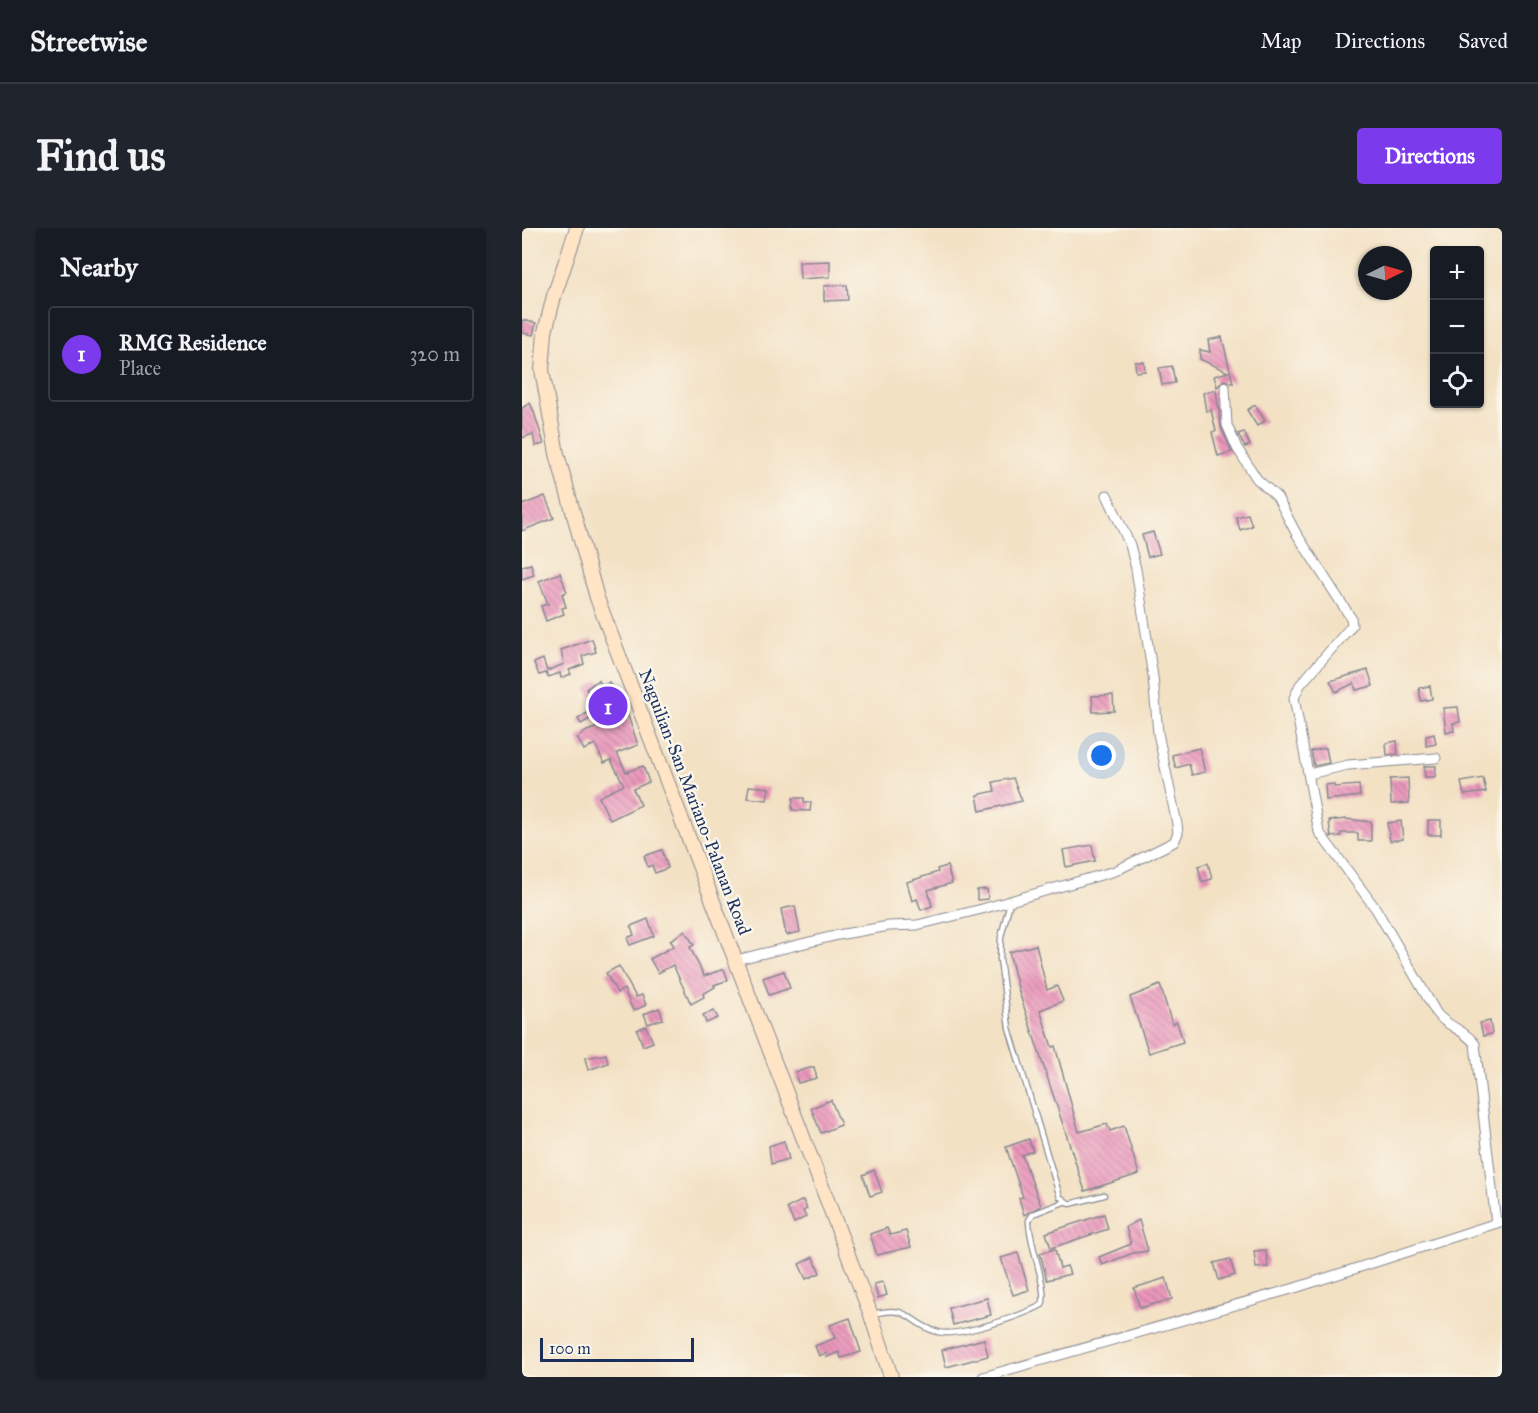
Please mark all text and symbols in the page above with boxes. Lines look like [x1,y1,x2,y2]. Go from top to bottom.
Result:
text: Streetwise [30,24,147,59]
text: Map [1261,28,1302,54]
text: Directions [1335,28,1425,54]
text: Saved [1458,28,1508,54]
button: Directions [1357,128,1502,184]
text: Find us [36,130,166,182]
north arrow [1358,246,1412,300]
map controls [1430,246,1484,408]
button: + [1430,246,1484,300]
text: Nearby [60,251,138,283]
button: − [1430,300,1484,354]
text: RMG Residence [119,329,267,356]
text: 1 [78,342,85,366]
text: 320 m [409,342,460,366]
button: locate [1430,354,1484,408]
text: Place [119,356,161,380]
street label: Naguilian-San Mariano-Palanan Road [633,666,756,938]
pin: 1 [588,684,628,728]
your location [1087,741,1116,770]
scale bar [540,1335,694,1362]
text: 100 m [549,1339,591,1358]

